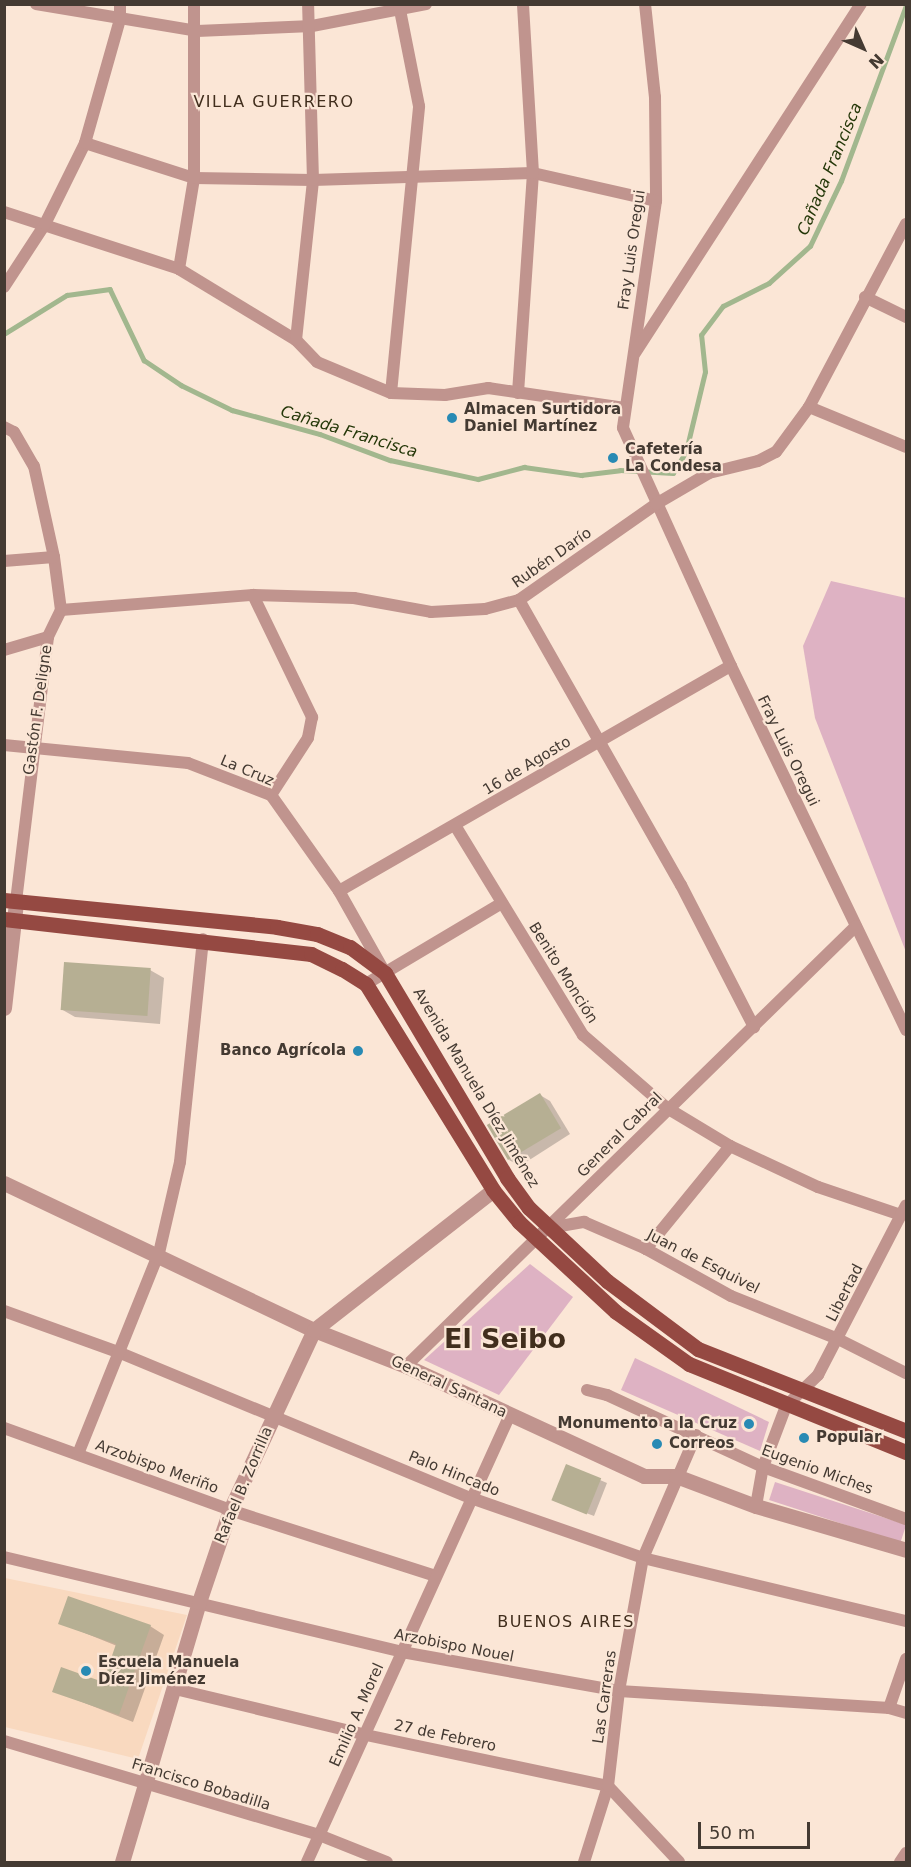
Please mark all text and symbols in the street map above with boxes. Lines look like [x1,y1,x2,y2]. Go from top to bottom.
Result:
north arrow [833,18,893,78]
text: N [865,50,888,73]
district label: VILLA GUERRERO [193,92,355,112]
water label: Cañada Francisca [793,100,867,238]
street label: Fray Luis Oregui [615,189,649,311]
place label: Almacen Surtidora Daniel Martínez [464,400,621,435]
water label: Cañada Francisca [278,402,420,462]
marker: Almacen Surtidora Daniel Martínez [445,411,459,425]
place label: Cafetería La Condesa [625,440,722,475]
marker: Cafetería La Condesa [606,451,620,465]
street label: Rubén Darío [509,524,595,592]
street label: Gastón F. Deligne [20,644,56,776]
street label: Fray Luis Oregui [753,693,823,809]
street label: 16 de Agosto [480,733,574,799]
street label: La Cruz [218,752,276,790]
street label: Benito Monción [525,919,601,1027]
street label: Avenida Manuela Díez Jiménez [409,985,543,1191]
place label: Banco Agrícola [220,1042,346,1060]
marker: Banco Agrícola [351,1044,365,1058]
street label: General Cabral [574,1089,666,1181]
street label: Juan de Esquivel [644,1226,762,1298]
street label: Libertad [823,1261,867,1325]
district label: El Seibo [444,1323,566,1355]
street label: General Santana [388,1352,510,1422]
place label: Monumento a la Cruz [558,1415,737,1433]
marker: Monumento a la Cruz [742,1417,756,1431]
street label: Rafael B. Zorrilla [211,1424,277,1546]
place label: Popular [816,1429,881,1447]
marker: Popular [797,1431,811,1445]
place label: Correos [669,1435,735,1453]
street label: Arzobispo Meriño [93,1436,221,1498]
marker: Correos [650,1437,664,1451]
street label: Eugenio Miches [759,1441,875,1499]
street label: Palo Hincado [406,1448,502,1500]
district label: BUENOS AIRES [497,1612,635,1632]
street label: Arzobispo Nouel [393,1626,515,1666]
street label: Las Carreras [590,1649,620,1745]
place label: Escuela Manuela Díez Jiménez [98,1653,239,1688]
street label: Emilio A. Morel [326,1660,388,1770]
marker: Escuela Manuela Díez Jiménez [79,1664,93,1678]
street label: 27 de Febrero [392,1716,498,1756]
street label: Francisco Bobadilla [129,1755,273,1815]
scale bar [701,1810,814,1848]
text: 50 m [709,1822,755,1843]

